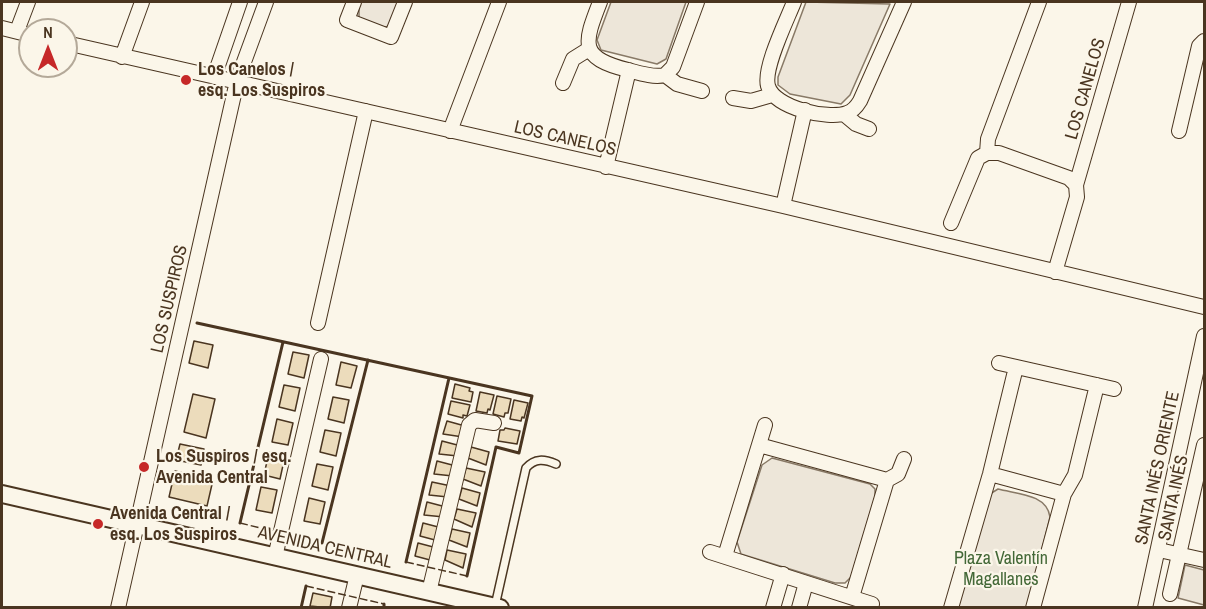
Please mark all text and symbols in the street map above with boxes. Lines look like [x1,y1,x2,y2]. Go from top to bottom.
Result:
north arrow [18,18,78,78]
text: N [43,21,53,43]
street label: LOS CANELOS [1061,36,1111,142]
place label: Los Canelos / esq. Los Suspiros [198,59,325,101]
marker: Los Canelos / esq. Los Suspiros [179,73,193,87]
street label: LOS CANELOS [512,117,618,161]
street label: LOS SUSPIROS [147,243,193,355]
street label: SANTA INÉS ORIENTE [1131,389,1185,547]
place label: Los Suspiros / esq. Avenida Central [156,446,291,488]
street label: SANTA INÉS [1154,453,1194,543]
marker: Los Suspiros / esq. Avenida Central [137,460,151,474]
place label: Avenida Central / esq. Los Suspiros [110,503,237,546]
marker: Avenida Central / esq. Los Suspiros [91,517,105,531]
street label: AVENIDA CENTRAL [256,522,394,574]
park label: Plaza Valentín Magallanes [954,548,1048,590]

